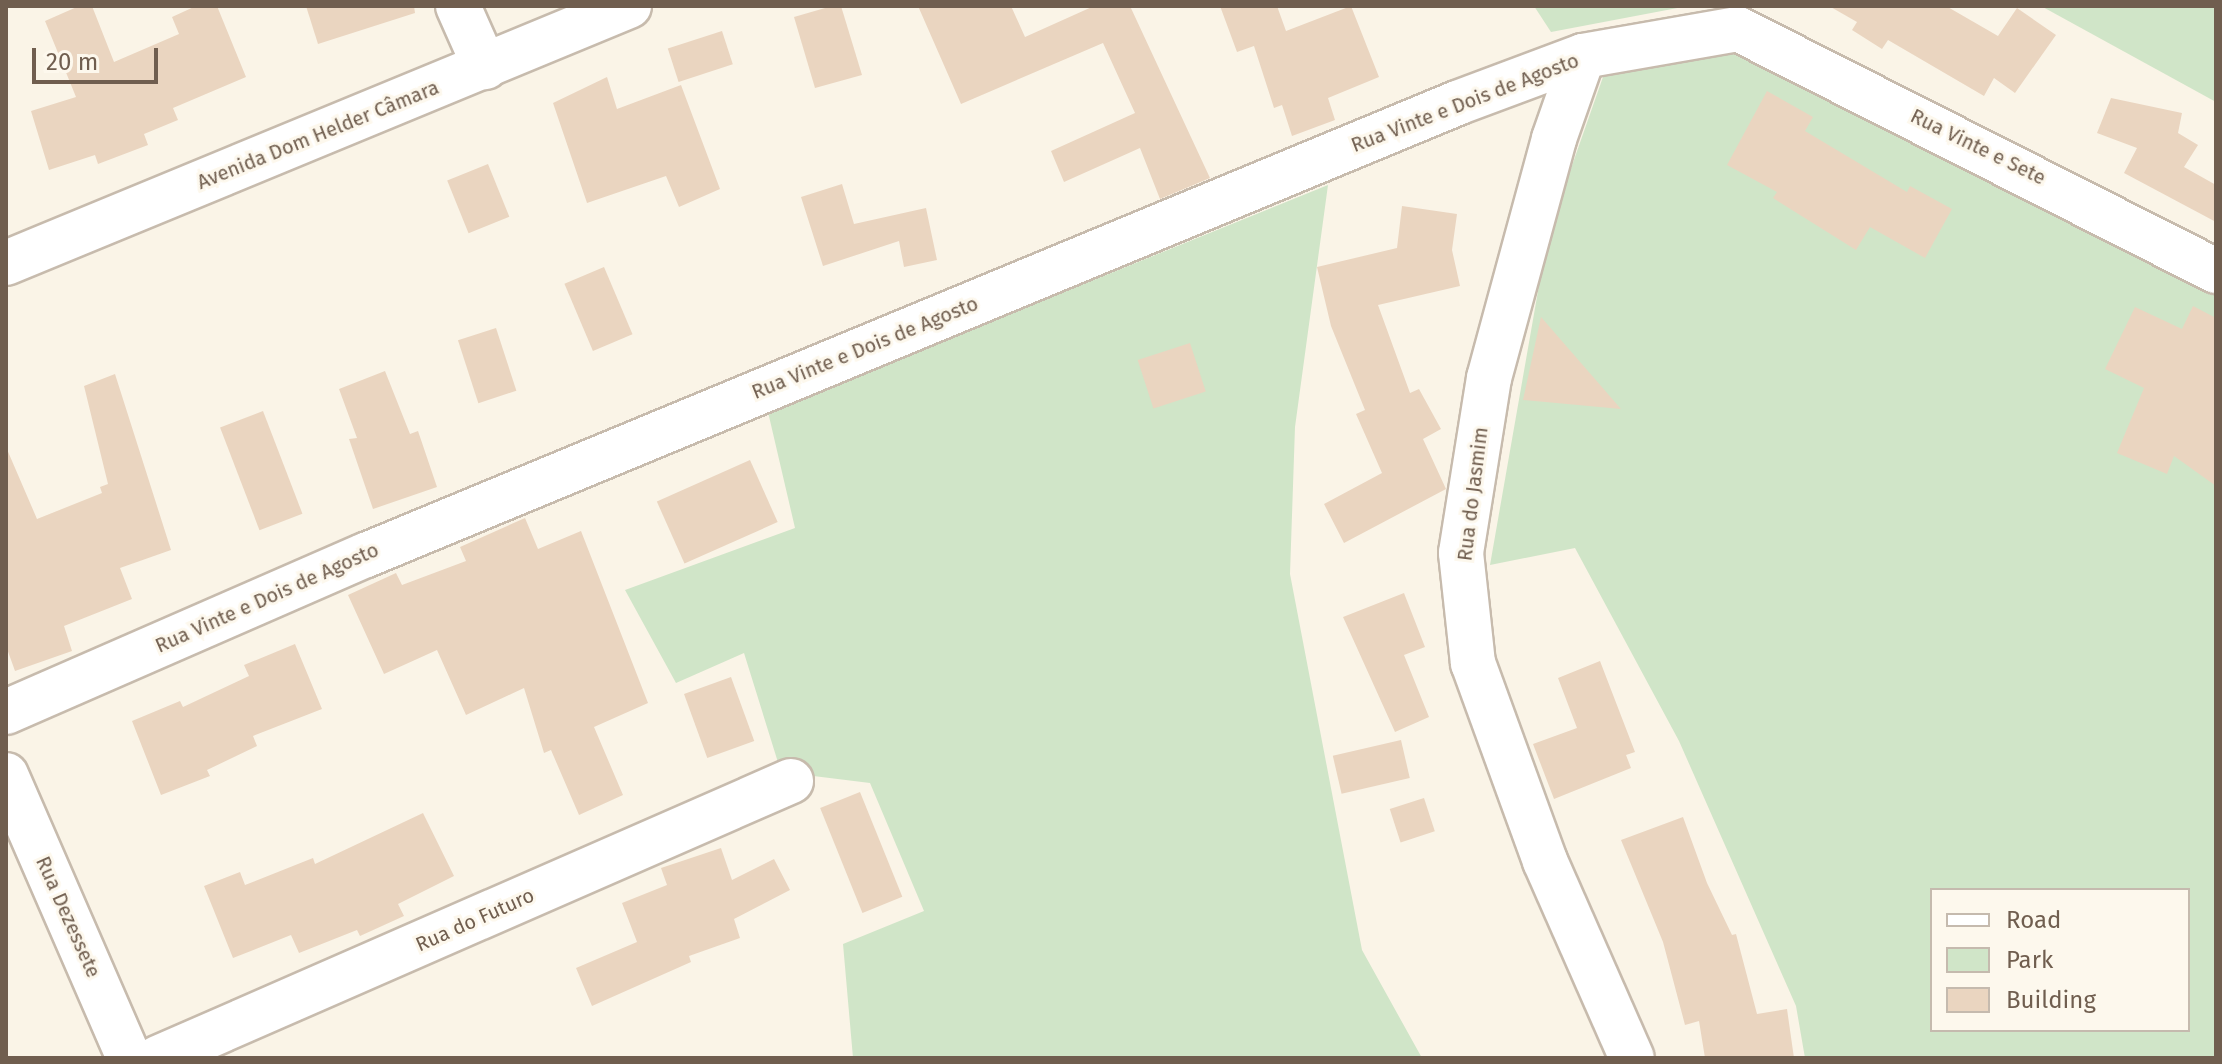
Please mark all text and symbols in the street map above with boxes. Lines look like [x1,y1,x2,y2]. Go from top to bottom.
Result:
scale bar [36,32,162,82]
text: 20 m [46,48,98,76]
street label: Rua Vinte e Dois de Agosto [1348,48,1582,158]
street label: Avenida Dom Helder Câmara [194,75,442,195]
street label: Rua Vinte e Sete [1907,104,2049,190]
street label: Rua Vinte e Dois de Agosto [748,292,982,404]
street label: Rua do Jasmim [1453,426,1493,562]
street label: Rua Vinte e Dois de Agosto [152,538,382,658]
street label: Rua Dezessete [31,853,105,981]
street label: Rua do Futuro [412,883,538,957]
legend [1930,888,2190,1032]
text: Road [2006,906,2061,934]
text: Park [2006,946,2053,974]
text: Building [2006,986,2096,1014]

